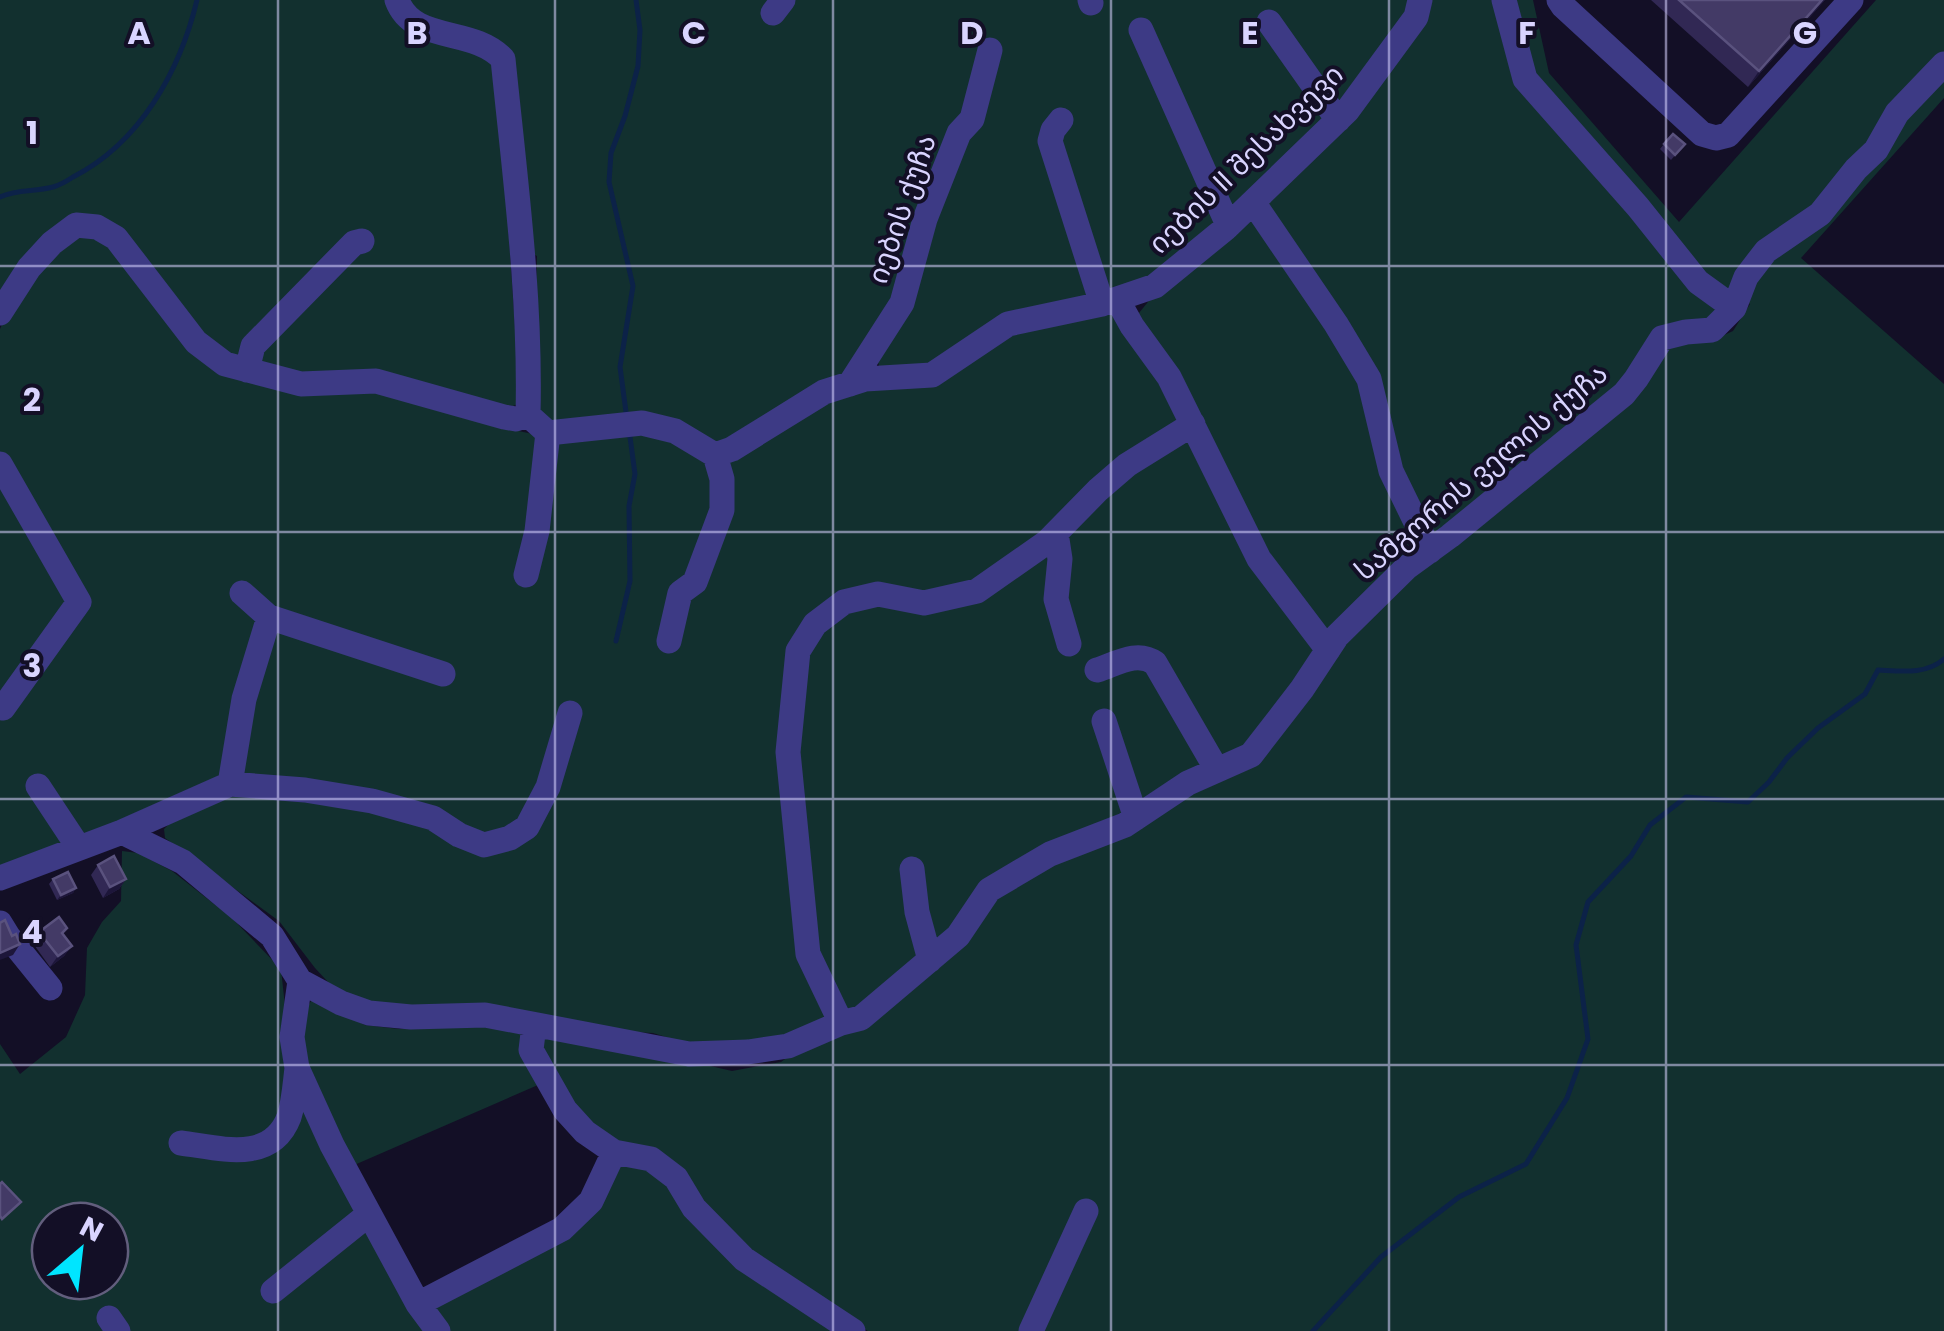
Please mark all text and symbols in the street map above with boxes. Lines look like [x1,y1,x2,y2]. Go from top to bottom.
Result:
text: A [127,10,151,55]
text: B [406,10,428,55]
text: C [682,10,706,55]
text: D [960,10,984,55]
text: E [1241,10,1259,55]
text: F [1518,10,1536,55]
text: G [1793,10,1817,55]
street label: იების II შესახვევი [1140,56,1352,262]
text: 1 [26,110,38,155]
street label: იების ქუჩა [858,129,946,289]
street label: სამგორის ველის ქუჩა [1346,354,1616,590]
text: 2 [23,377,41,422]
text: 3 [22,643,42,688]
text: 4 [21,909,43,954]
north arrow [30,1201,130,1301]
text: N [73,1207,110,1252]

